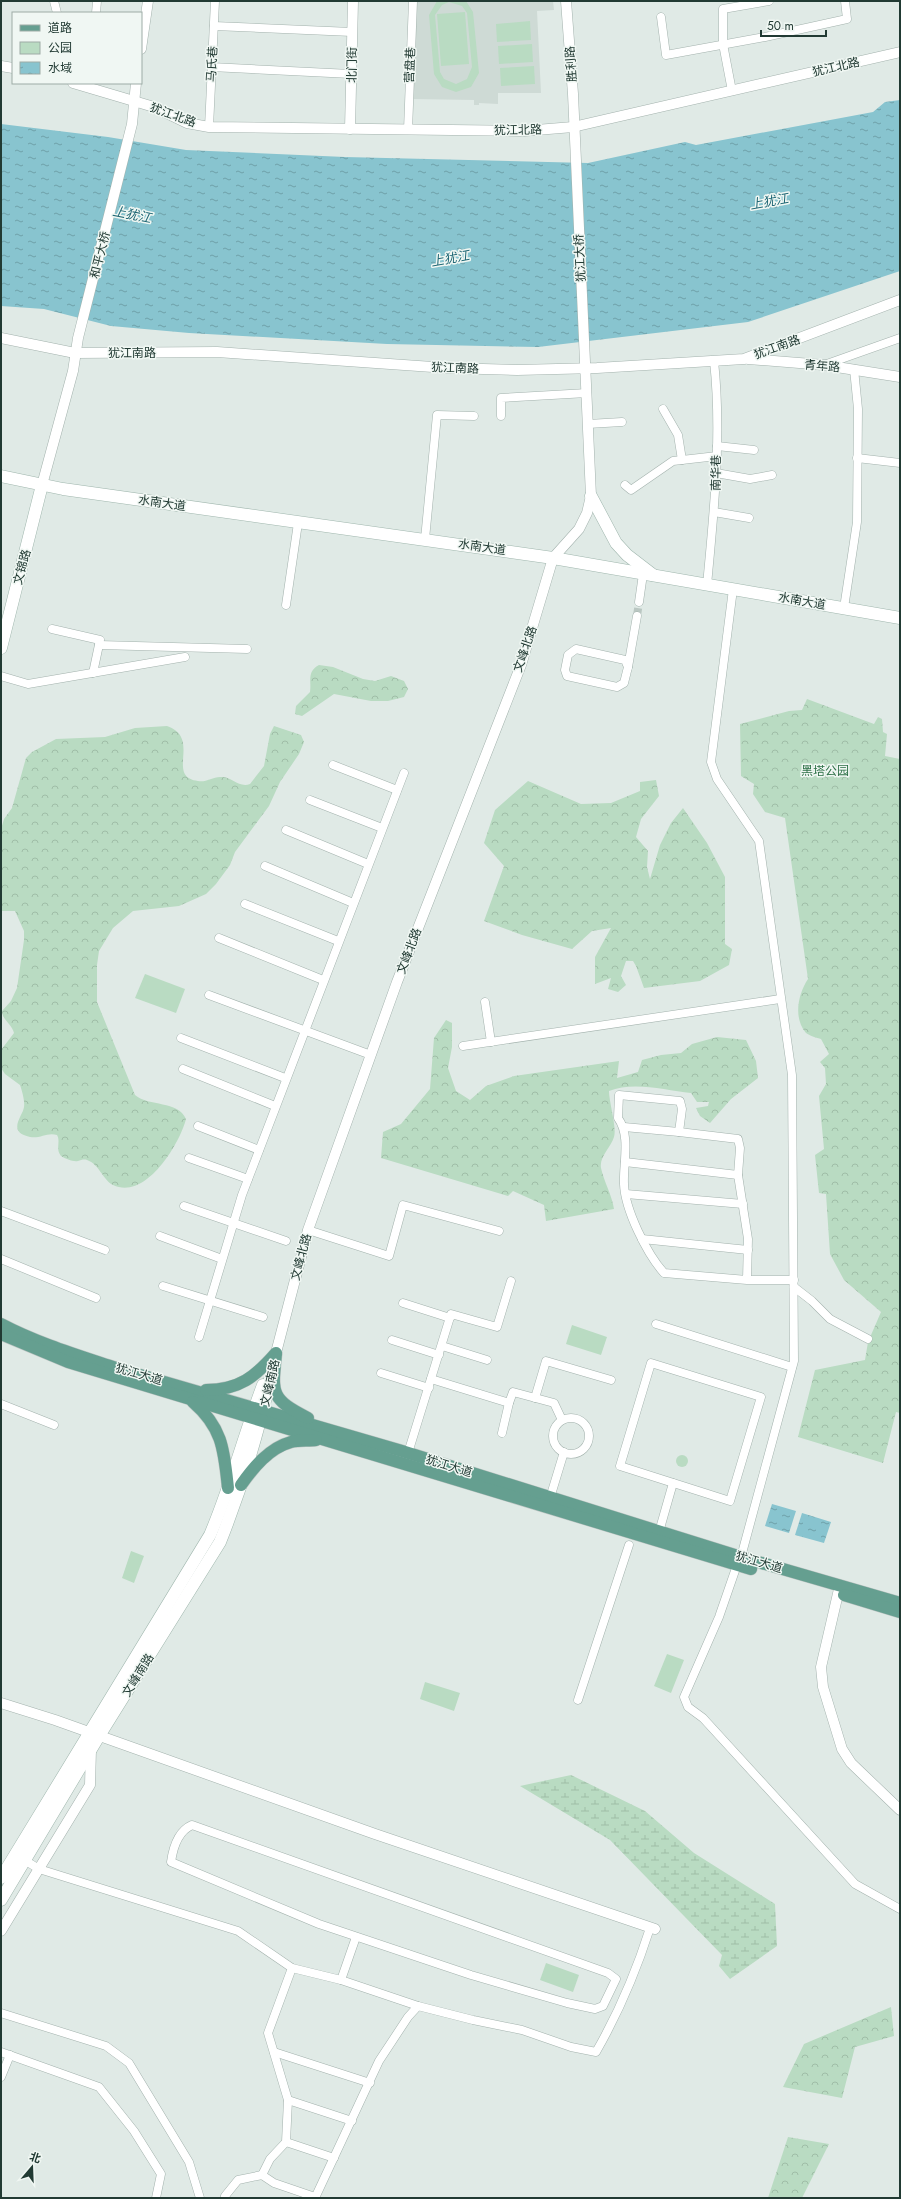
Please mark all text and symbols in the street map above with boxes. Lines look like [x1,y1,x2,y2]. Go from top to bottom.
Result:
legend [12,12,142,84]
scale bar [761,12,826,38]
text: 50 m [767,17,794,35]
text: 道路 [48,19,72,37]
text: 公园 [48,39,72,57]
street label: 胜利路 [561,45,581,83]
street label: 马氏巷 [202,46,222,82]
street label: 北门街 [343,47,361,83]
street label: 营盘巷 [400,47,420,83]
street label: 犹江北路 [811,53,861,81]
text: 水域 [48,59,72,77]
street label: 犹江北路 [147,98,199,132]
street label: 犹江北路 [494,121,542,139]
water label: 上犹江 [748,188,792,214]
water label: 上犹江 [111,201,155,228]
street label: 和平大桥 [85,230,115,280]
street label: 犹江大桥 [570,234,590,282]
water label: 上犹江 [429,245,473,271]
street label: 犹江南路 [751,330,803,364]
street label: 犹江南路 [108,344,156,362]
street label: 青年路 [803,355,841,377]
street label: 犹江南路 [431,358,479,378]
street label: 南华巷 [707,455,725,491]
street label: 水南大道 [137,491,187,515]
street label: 水南大道 [457,535,507,559]
street label: 文锦路 [9,547,35,587]
street label: 水南大道 [777,588,827,614]
street label: 文峰北路 [509,623,541,675]
park label: 黑塔公园 [801,762,849,780]
street label: 文峰北路 [392,925,426,977]
street label: 文峰北路 [286,1231,316,1283]
street label: 文峰南路 [256,1358,284,1408]
street label: 犹江大道 [113,1359,165,1389]
street label: 犹江大道 [423,1450,475,1482]
street label: 犹江大道 [733,1547,785,1577]
street label: 文峰南路 [118,1650,158,1700]
north arrow [12,2147,52,2187]
text: 北 [27,2148,43,2167]

